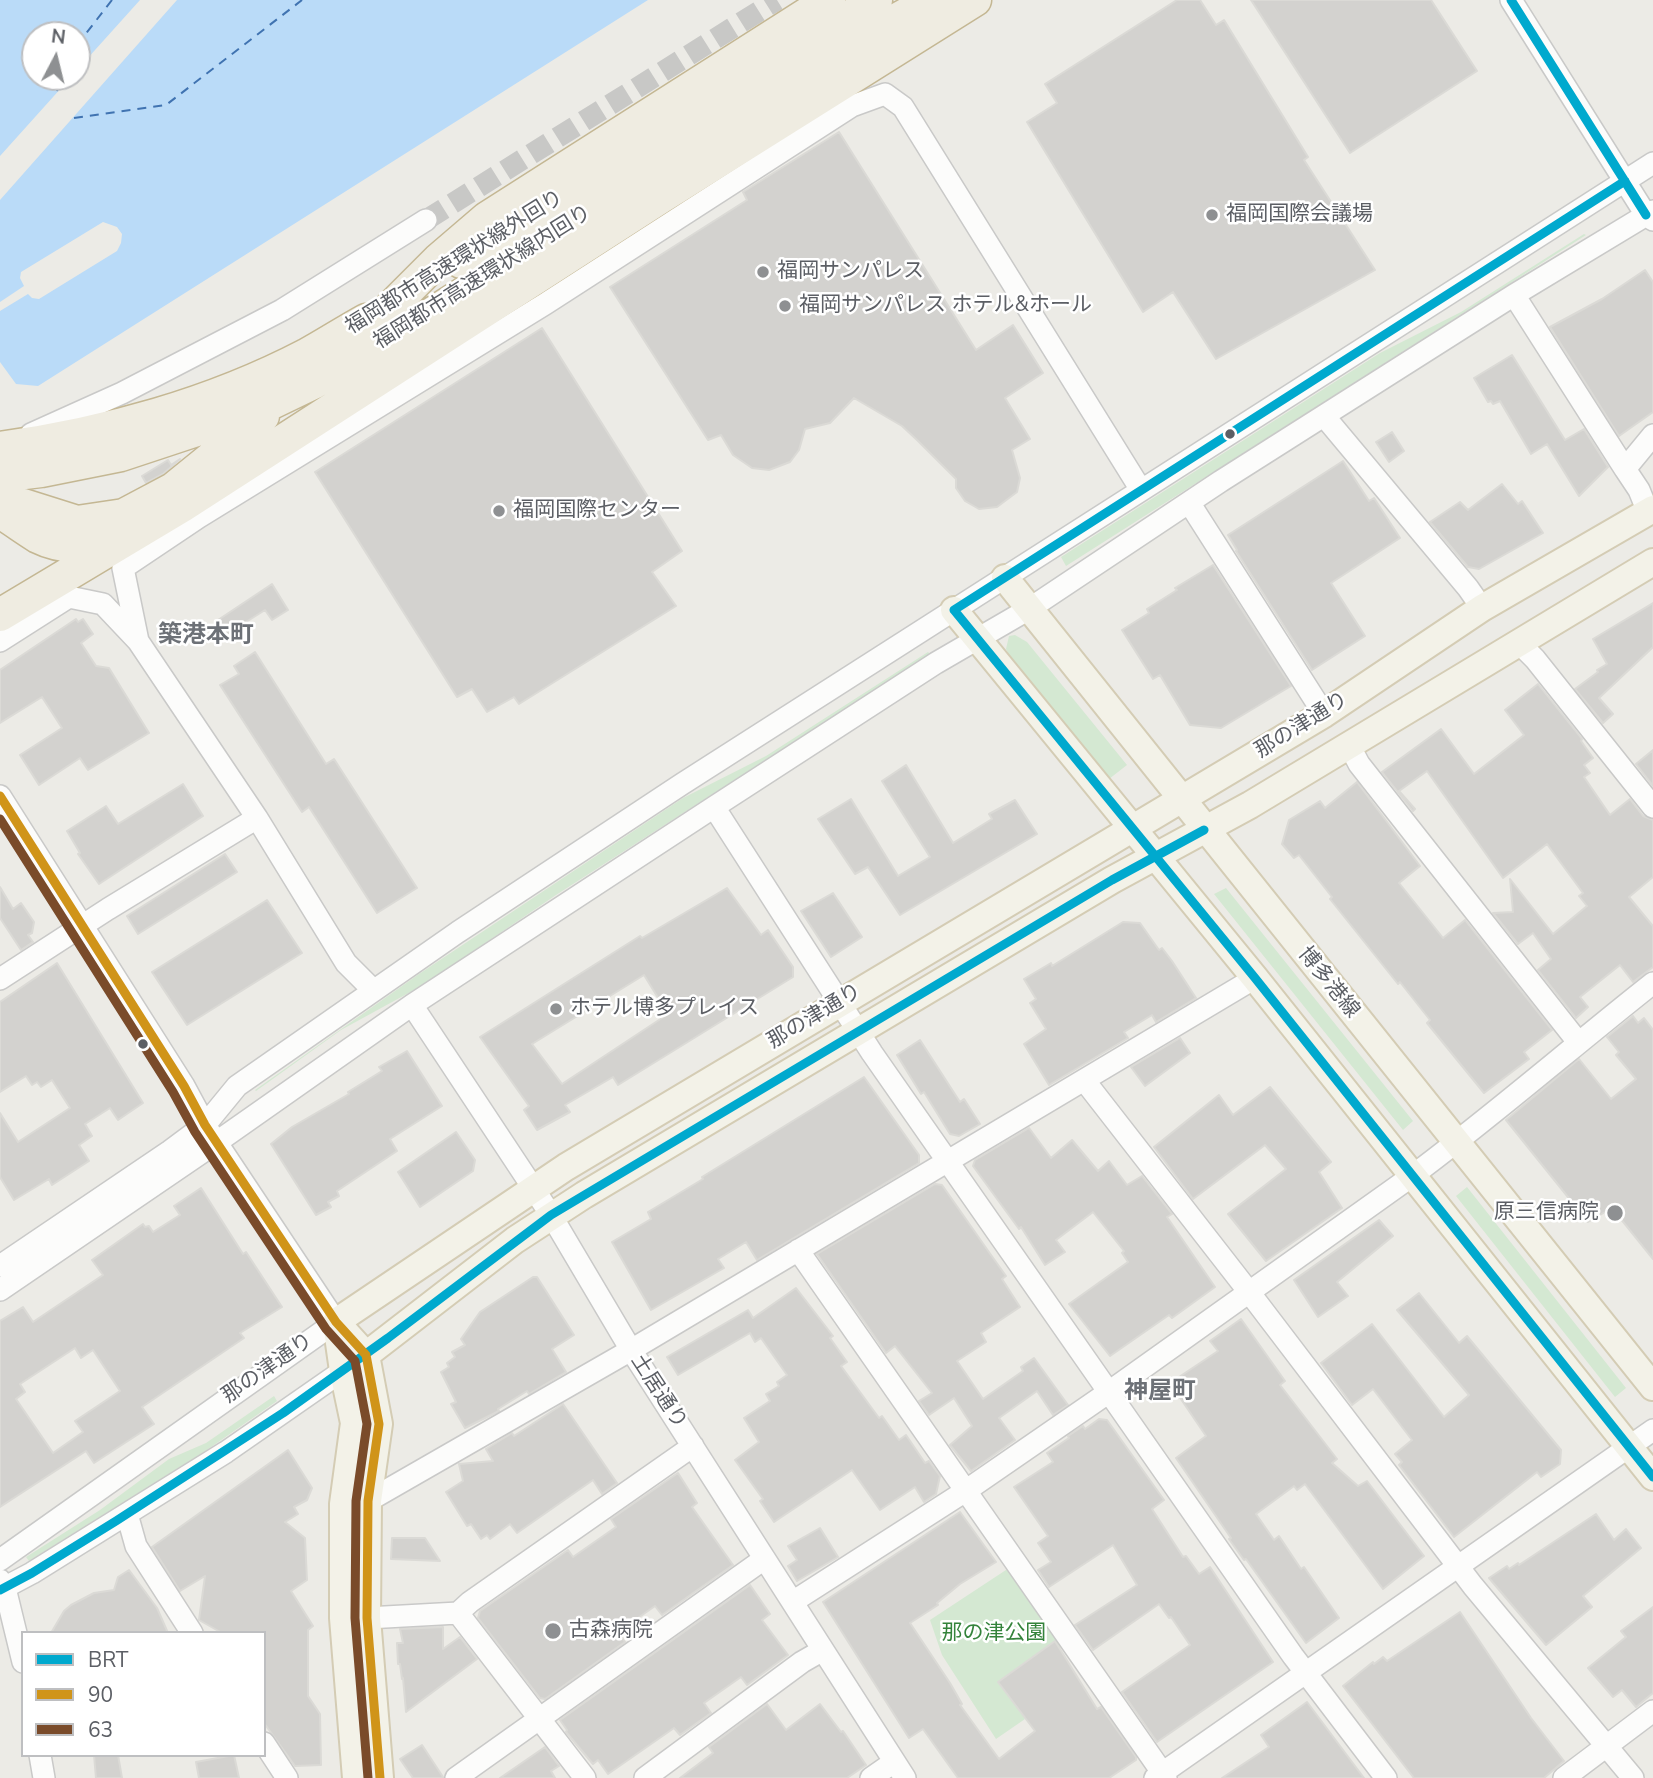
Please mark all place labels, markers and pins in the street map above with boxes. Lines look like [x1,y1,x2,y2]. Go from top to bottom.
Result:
place label: 福岡国際会議場 [1226,202,1373,228]
marker: 福岡国際会議場 [1204,207,1220,223]
place label: 福岡サンパレス [777,259,924,285]
marker: 福岡サンパレス [755,264,771,280]
place label: 福岡サンパレス ホテル&ホール [799,293,1092,319]
marker: 福岡サンパレス ホテル&ホール [777,298,793,314]
unlabelled marker [1223,427,1237,441]
place label: 福岡国際センター [513,498,681,524]
marker: 福岡国際センター [491,503,507,519]
place label: ホテル博多プレイス [570,996,759,1022]
marker: ホテル博多プレイス [548,1001,564,1017]
unlabelled marker [136,1037,150,1051]
place label: 原三信病院 [1494,1200,1599,1226]
marker: 原三信病院 [1605,1203,1625,1223]
place label: 古森病院 [569,1618,653,1644]
marker: 古森病院 [543,1621,563,1641]

